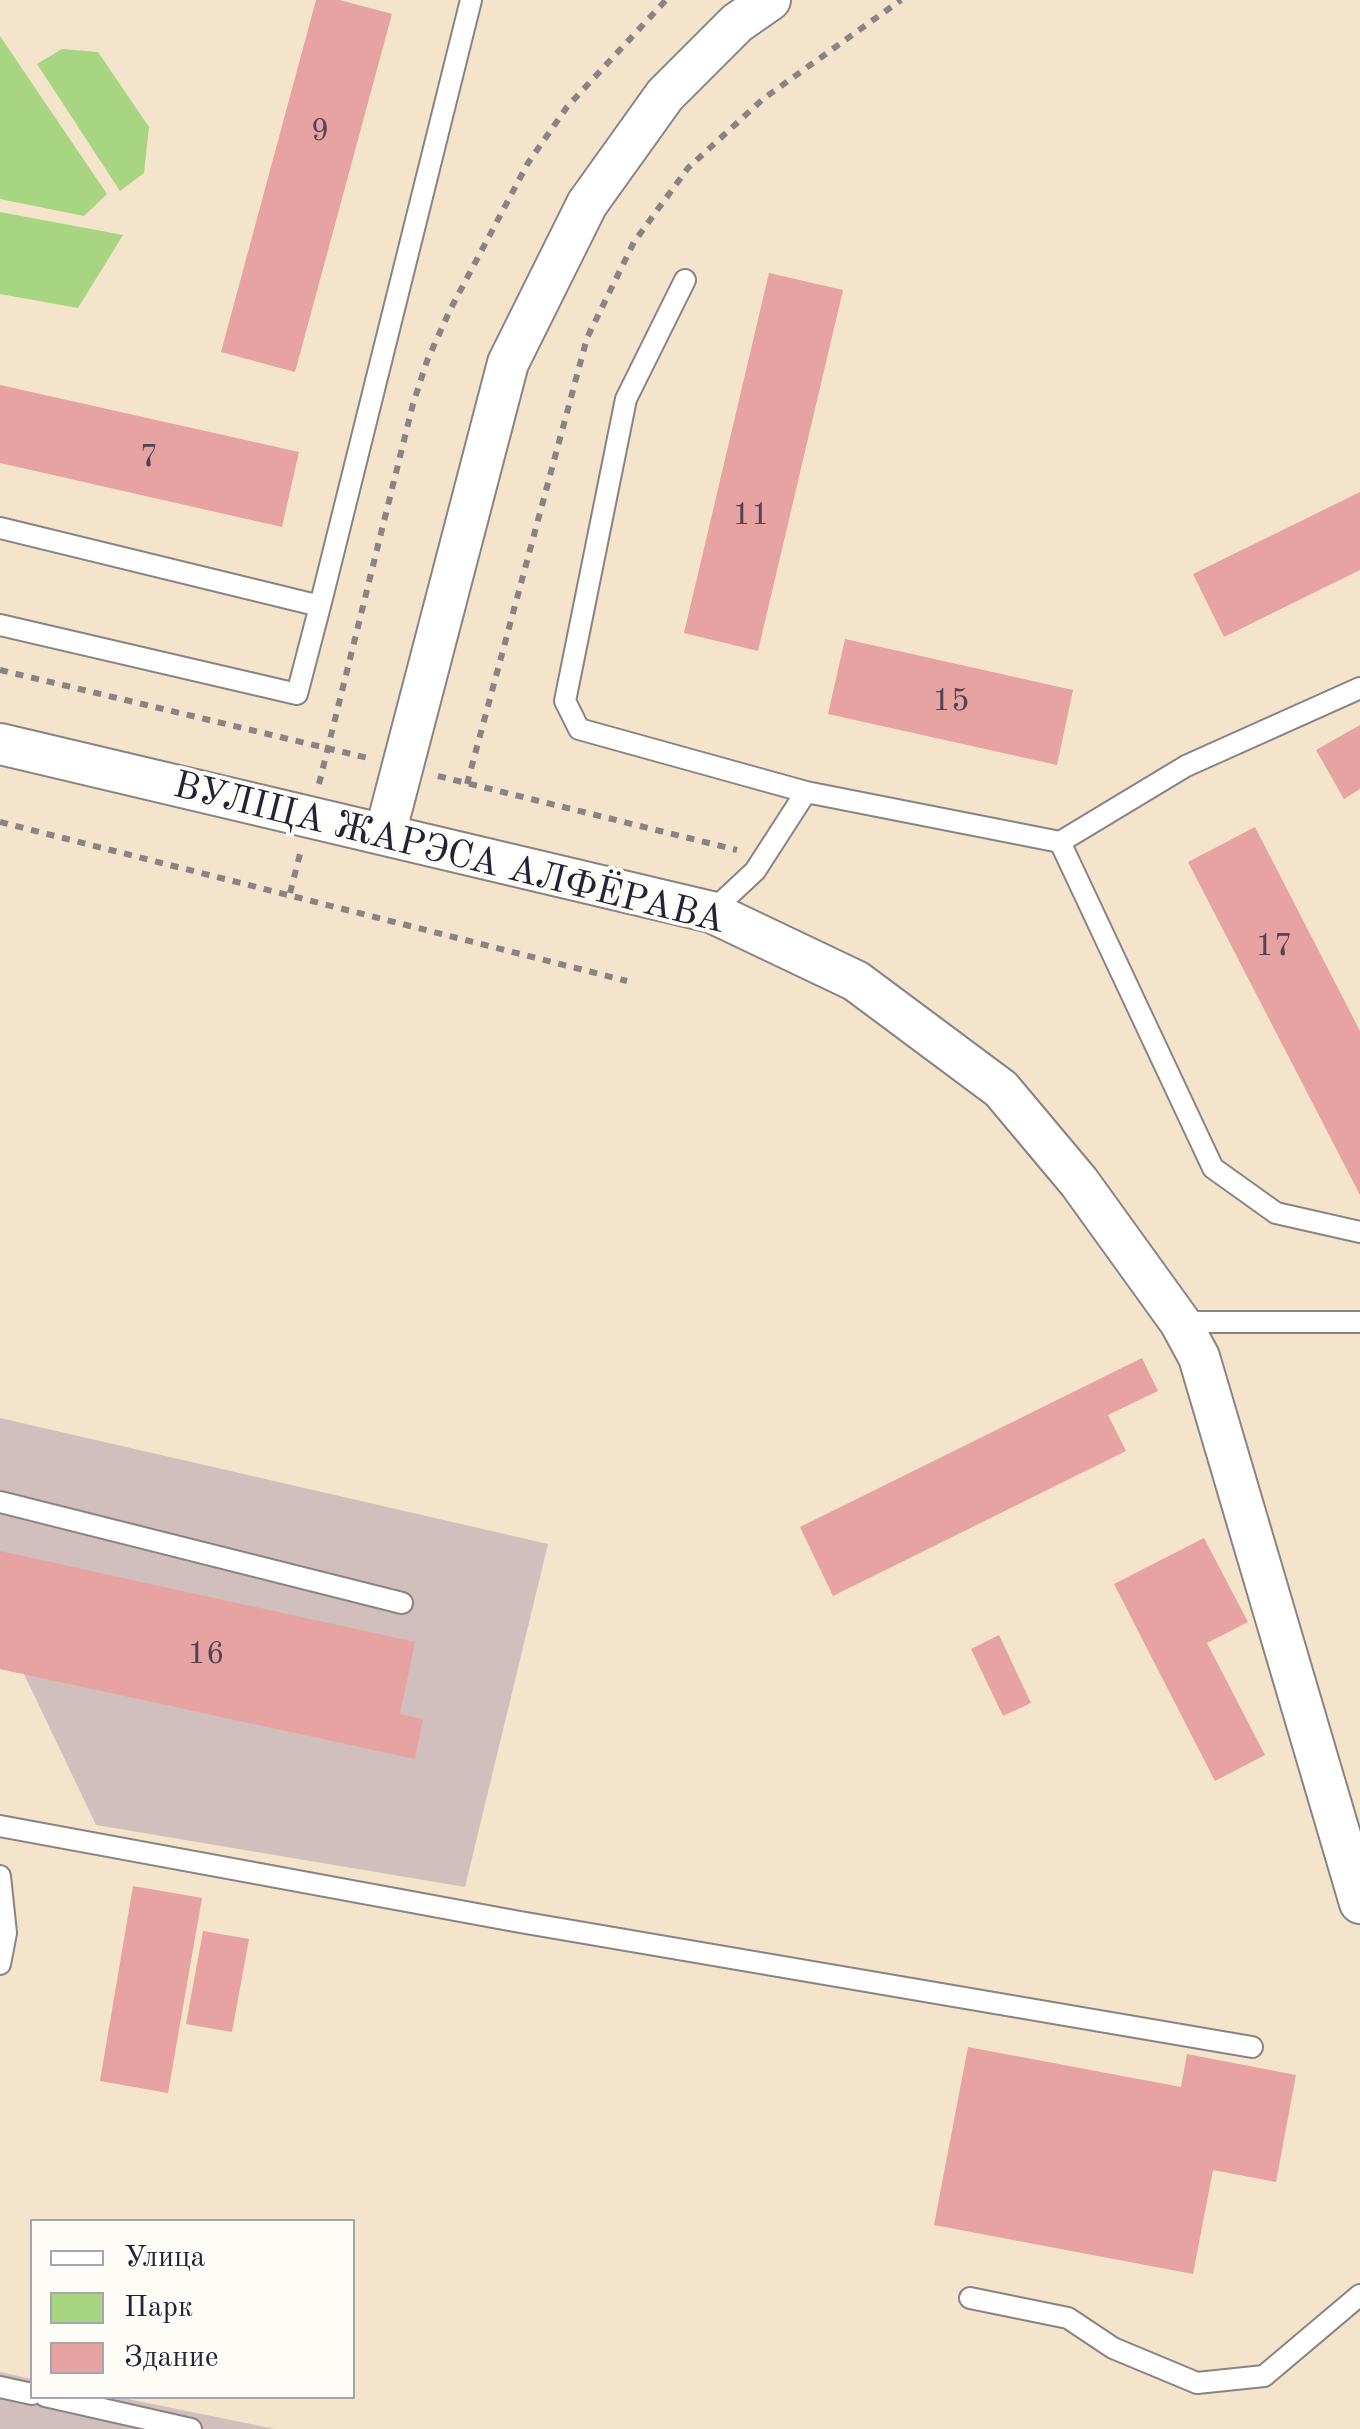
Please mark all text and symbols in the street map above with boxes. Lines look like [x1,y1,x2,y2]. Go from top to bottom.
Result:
house number: 9 [311,113,329,151]
house number: 7 [140,439,158,477]
house number: 11 [732,497,770,535]
house number: 15 [932,683,970,721]
street label: ВУЛІЦА ЖАРЭСА АЛФЁРАВА [168,763,730,945]
house number: 17 [1255,928,1293,966]
house number: 16 [187,1636,225,1674]
legend [30,2219,355,2399]
text: Улица [124,2243,205,2273]
text: Парк [124,2293,193,2323]
text: Здание [124,2343,219,2373]

